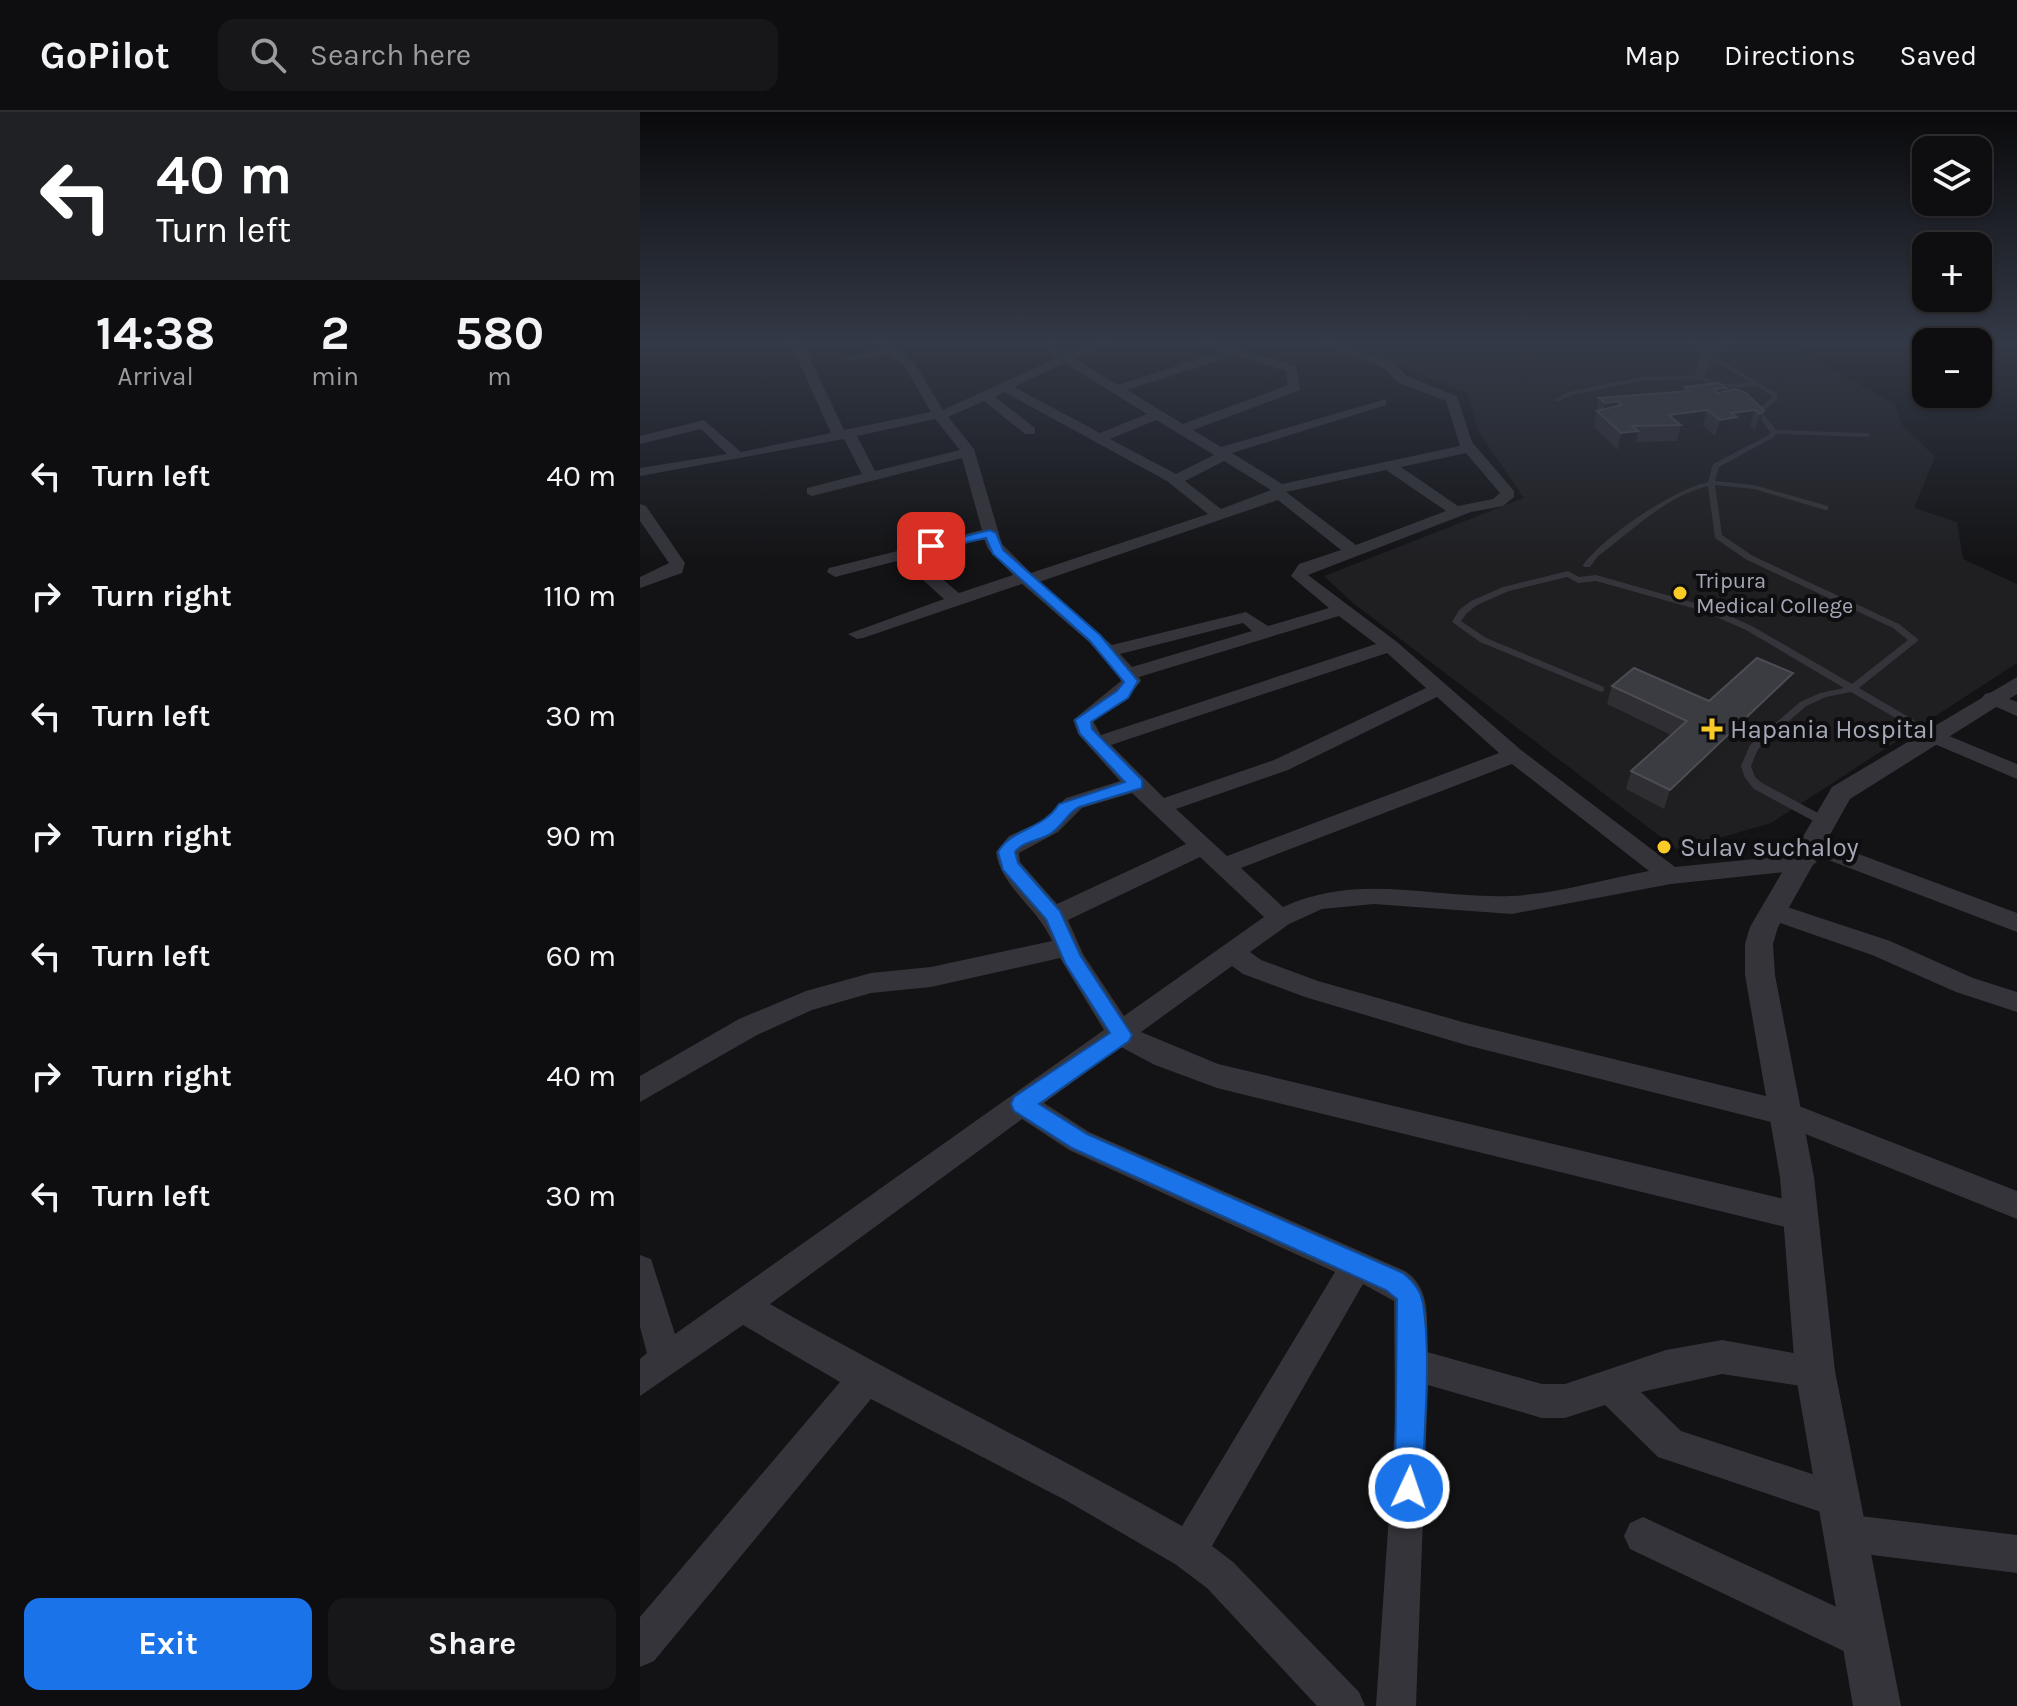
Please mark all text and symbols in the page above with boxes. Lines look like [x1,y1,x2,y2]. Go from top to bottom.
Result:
search box [218,19,778,91]
text: GoPilot [40,33,170,78]
icon: search [246,33,290,77]
text: Search here [310,37,471,73]
text: Map [1625,39,1680,72]
text: Directions [1724,39,1856,72]
text: Saved [1900,39,1977,72]
map controls [1912,136,1992,408]
button: layers [1912,136,1992,216]
text: 40 m [156,142,292,207]
icon: left [24,144,128,248]
text: Turn left [156,209,291,251]
button: + [1912,232,1992,312]
text: 14:38 [96,305,215,361]
text: 2 [321,305,350,361]
text: 580 [455,305,544,361]
button: − [1912,328,1992,408]
text: Arrival [118,361,194,392]
text: min [311,361,359,392]
text: m [487,361,512,392]
icon: left [24,454,68,498]
text: Turn left [92,458,210,494]
text: 40 m [546,458,616,494]
pin [897,512,965,580]
icon: arrive [909,524,953,568]
place label: Tripura Medical College [1696,568,1853,619]
icon: right [24,574,68,618]
text: Turn right [92,578,232,614]
text: 110 m [543,578,616,614]
marker: Tripura Medical College [1671,584,1689,602]
icon: left [24,694,68,738]
text: Turn left [92,698,210,734]
text: 30 m [545,698,616,734]
place label: Hapania Hospital [1730,714,1935,745]
marker: Hapania Hospital [1701,718,1723,740]
icon: right [24,814,68,858]
text: Turn right [92,818,232,854]
text: 90 m [546,818,616,854]
place label: Sulav suchaloy [1680,832,1859,863]
marker: Sulav suchaloy [1655,838,1673,856]
icon: left [24,934,68,978]
text: Turn left [92,938,210,974]
text: 60 m [546,938,616,974]
icon: right [24,1054,68,1098]
text: Turn right [92,1058,232,1094]
text: 40 m [546,1058,616,1094]
icon: left [24,1174,68,1218]
text: Turn left [92,1178,210,1214]
text: 30 m [545,1178,616,1214]
position arrow [1367,1446,1451,1530]
button: Exit [24,1598,312,1690]
button: Share [328,1598,616,1690]

